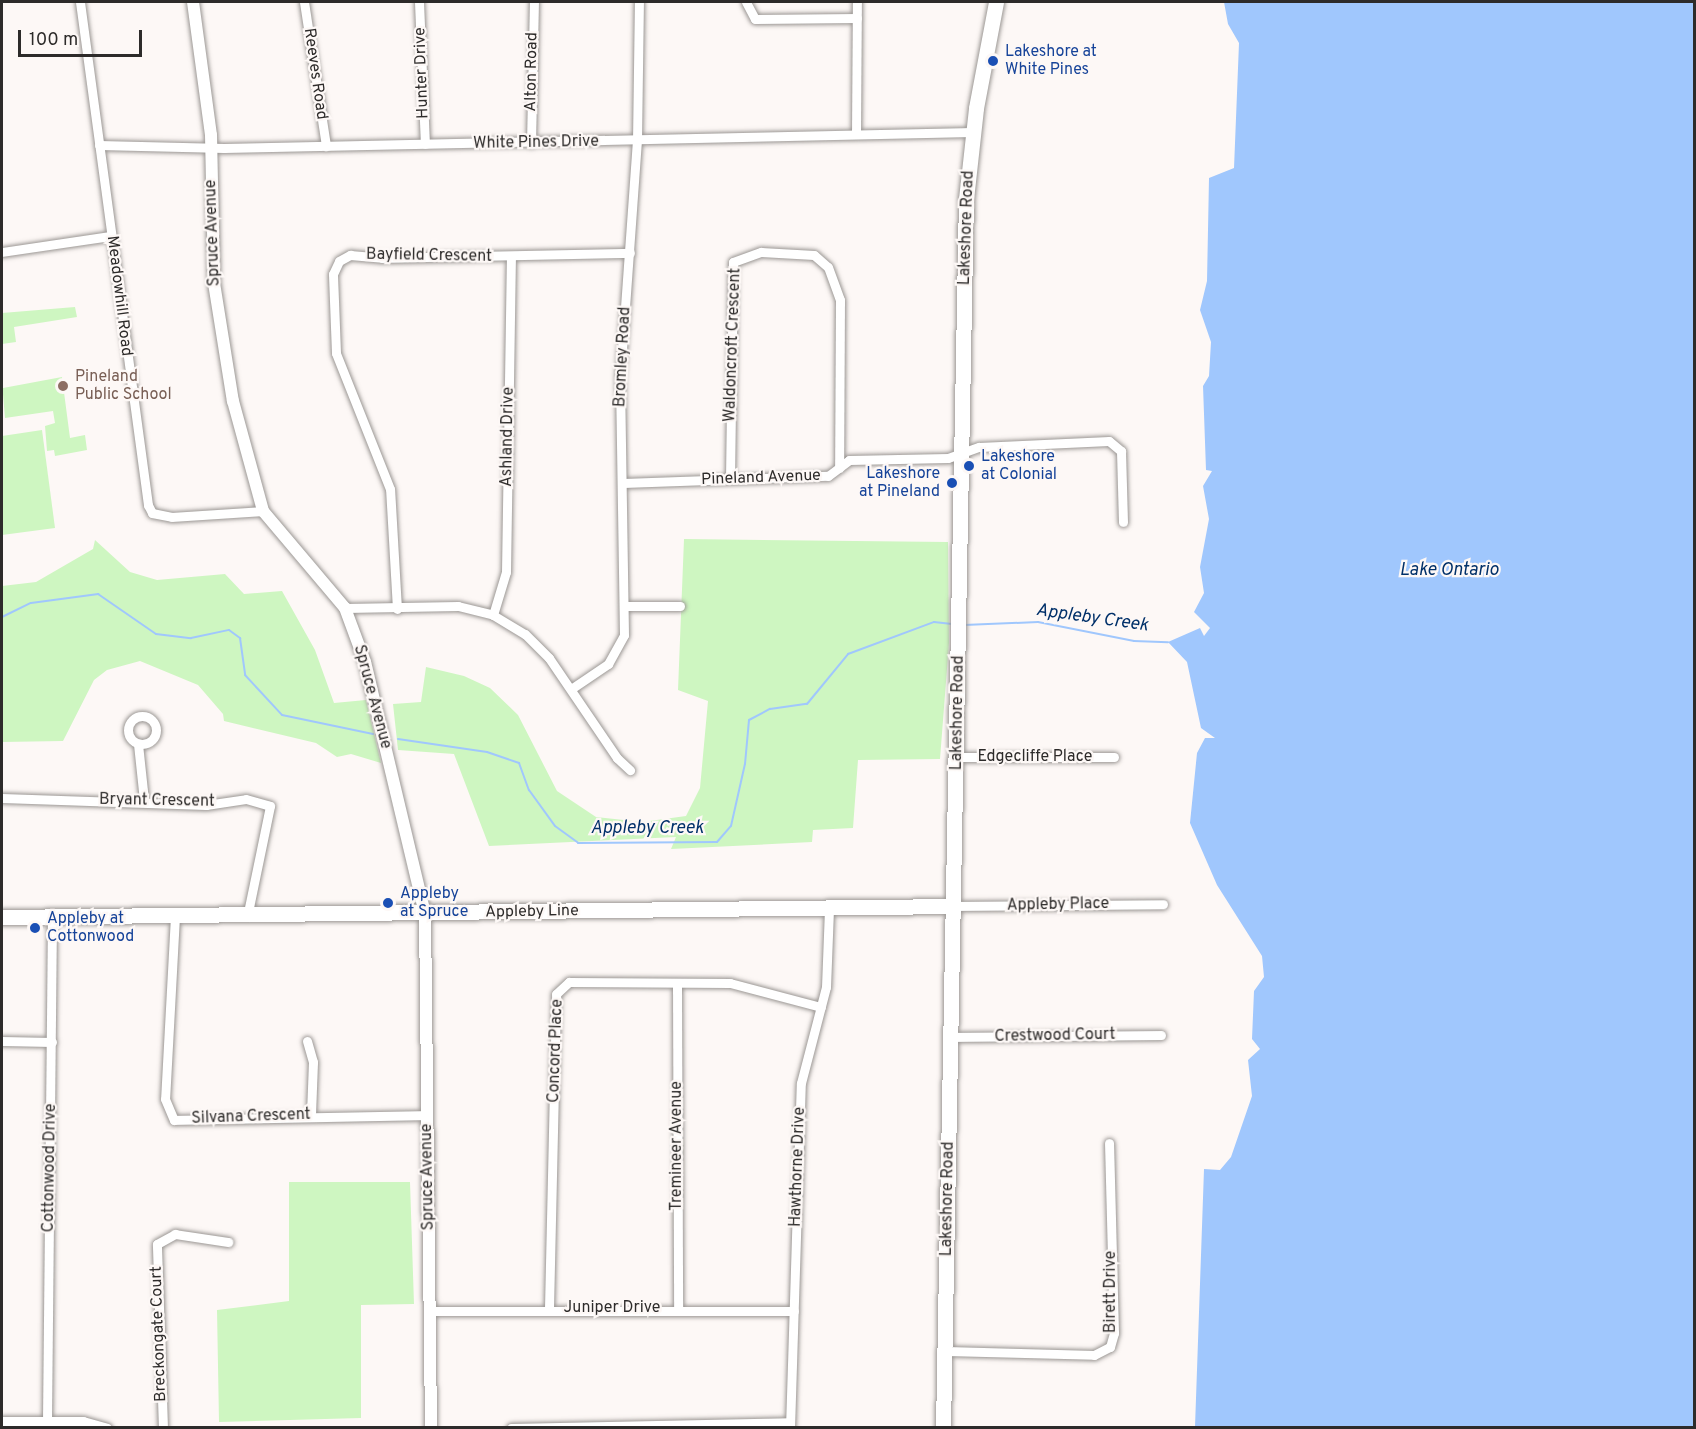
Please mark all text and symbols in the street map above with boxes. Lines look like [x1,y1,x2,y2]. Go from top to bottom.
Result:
scale bar [21,18,146,56]
street label: Reeves Road [299,27,331,121]
street label: Hunter Drive [411,27,433,119]
text: 100 m [29,29,78,52]
street label: Alton Road [522,32,542,112]
place label: Lakeshore at White Pines [1005,42,1097,80]
marker: Lakeshore at White Pines [986,54,1000,68]
street label: White Pines Drive [473,132,599,154]
street label: Lakeshore Road [955,170,979,286]
street label: Spruce Avenue [202,179,224,287]
street label: Meadowhill Road [102,235,136,357]
street label: Bayfield Crescent [366,245,492,267]
street label: Waldoncroft Crescent [721,268,745,422]
street label: Bromley Road [611,306,635,408]
place label: Pineland Public School [75,367,172,405]
marker: Pineland Public School [56,379,70,393]
street label: Ashland Drive [498,387,518,487]
place label: Lakeshore at Colonial [981,447,1057,485]
marker: Lakeshore at Colonial [962,459,976,473]
place label: Lakeshore at Pineland [859,464,940,502]
street label: Pineland Avenue [701,466,821,490]
marker: Lakeshore at Pineland [945,476,959,490]
water label: Lake Ontario [1399,560,1499,582]
water label: Appleby Creek [1035,600,1149,638]
street label: Spruce Avenue [349,643,395,751]
street label: Lakeshore Road [947,656,969,770]
street label: Edgecliffe Place [978,747,1092,767]
street label: Bryant Crescent [99,790,215,812]
water label: Appleby Creek [591,818,703,840]
place label: Appleby at Spruce [400,884,468,922]
street label: Appleby Place [1007,895,1109,915]
marker: Appleby at Spruce [381,896,395,910]
street label: Appleby Line [485,902,579,922]
place label: Appleby at Cottonwood [47,909,134,947]
marker: Appleby at Cottonwood [28,921,42,935]
street label: Concord Place [545,999,567,1103]
street label: Crestwood Court [994,1025,1116,1047]
street label: Tremineer Avenue [667,1081,687,1211]
street label: Cottonwood Drive [39,1103,61,1233]
street label: Silvana Crescent [191,1105,311,1129]
street label: Hawthorne Drive [786,1107,810,1227]
street label: Spruce Avenue [417,1123,439,1231]
street label: Lakeshore Road [937,1142,959,1256]
street label: Birett Drive [1101,1251,1121,1333]
street label: Breckongate Court [147,1266,171,1402]
street label: Juniper Drive [564,1298,660,1318]

